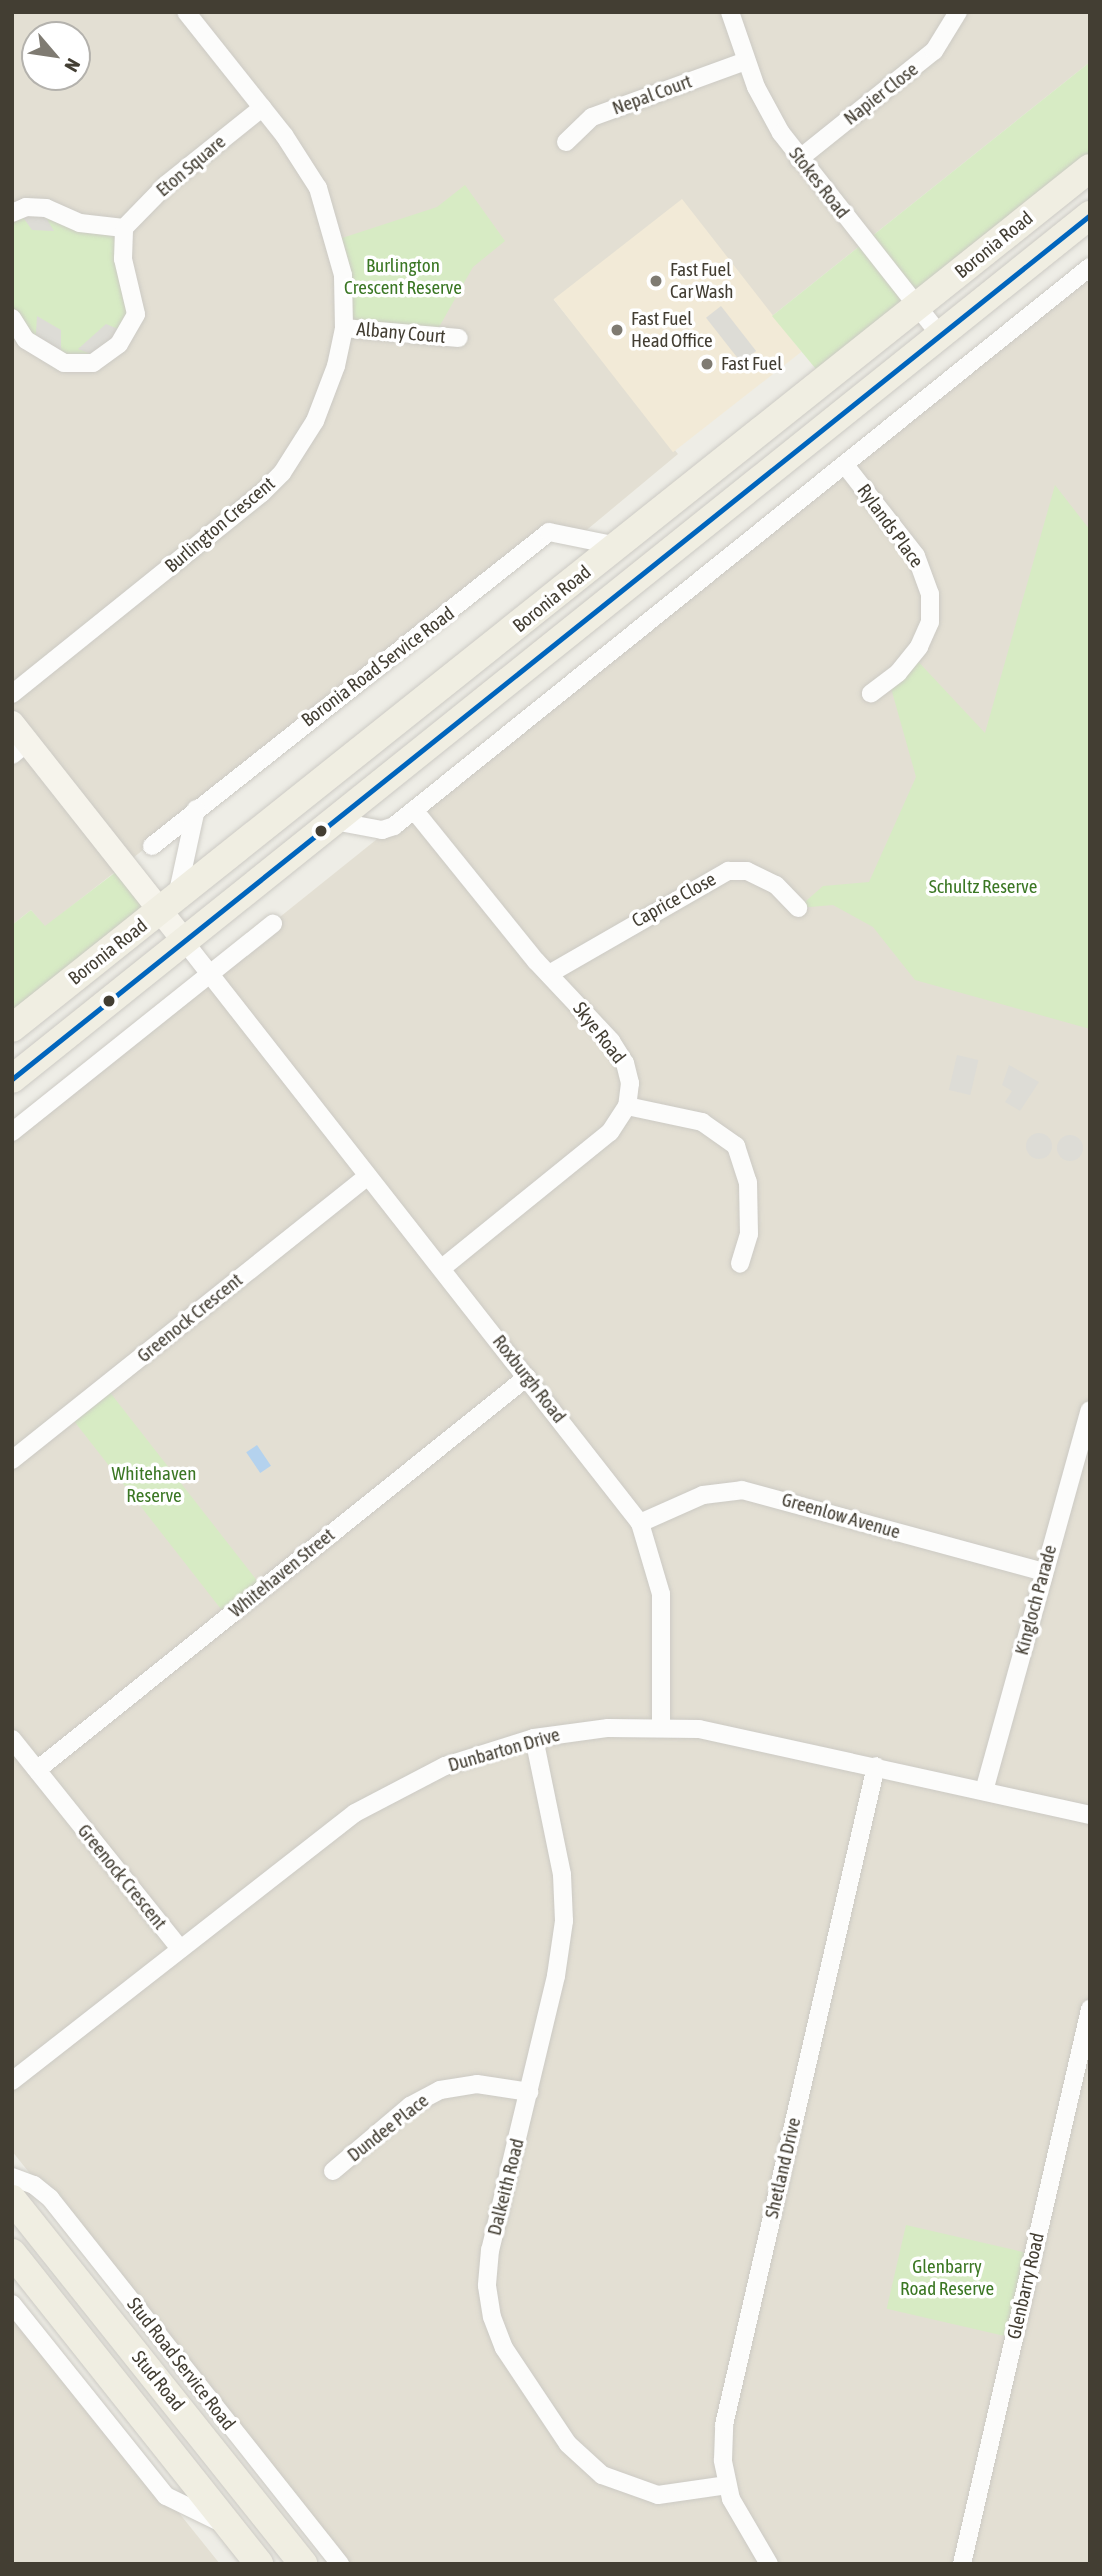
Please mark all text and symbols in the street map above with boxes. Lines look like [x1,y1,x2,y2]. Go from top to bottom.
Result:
north arrow [21,21,91,91]
text: N [60,55,85,75]
street label: Napier Close [839,58,923,130]
street label: Nepal Court [609,70,695,120]
street label: Eton Square [152,130,230,202]
street label: Stokes Road [784,143,854,223]
street label: Boronia Road [950,207,1038,283]
park label: Burlington Crescent Reserve [344,255,462,299]
place label: Fast Fuel Car Wash [670,259,734,303]
marker: Fast Fuel Car Wash [648,273,664,289]
place label: Fast Fuel Head Office [631,308,713,352]
street label: Albany Court [355,318,447,348]
marker: Fast Fuel Head Office [609,322,625,338]
place label: Fast Fuel [721,353,782,375]
marker: Fast Fuel [699,356,715,372]
street label: Burlington Crescent [160,472,280,578]
street label: Rylands Place [852,480,928,572]
street label: Boronia Road [508,561,596,637]
street label: Boronia Road Service Road [297,602,459,732]
unlabelled marker [314,824,328,838]
street label: Caprice Close [628,868,720,932]
park label: Schultz Reserve [929,876,1037,898]
street label: Boronia Road [64,914,152,990]
unlabelled marker [102,994,116,1008]
street label: Skye Road [568,998,630,1068]
street label: Greenock Crescent [133,1269,247,1367]
street label: Roxburgh Road [488,1330,570,1428]
park label: Whitehaven Reserve [112,1463,196,1507]
street label: Greenlow Avenue [779,1488,903,1544]
street label: Whitehaven Street [225,1524,339,1622]
street label: Kingloch Parade [1010,1542,1062,1658]
street label: Dunbarton Drive [445,1723,563,1777]
street label: Greenock Crescent [73,1820,171,1934]
street label: Dundee Place [343,2089,433,2167]
street label: Shetland Drive [760,2115,806,2221]
street label: Dalkeith Road [483,2136,529,2238]
street label: Glenbarry Road [1003,2231,1049,2341]
park label: Glenbarry Road Reserve [900,2256,994,2300]
street label: Stud Road Service Road [122,2293,240,2435]
street label: Stud Road [127,2346,189,2416]

